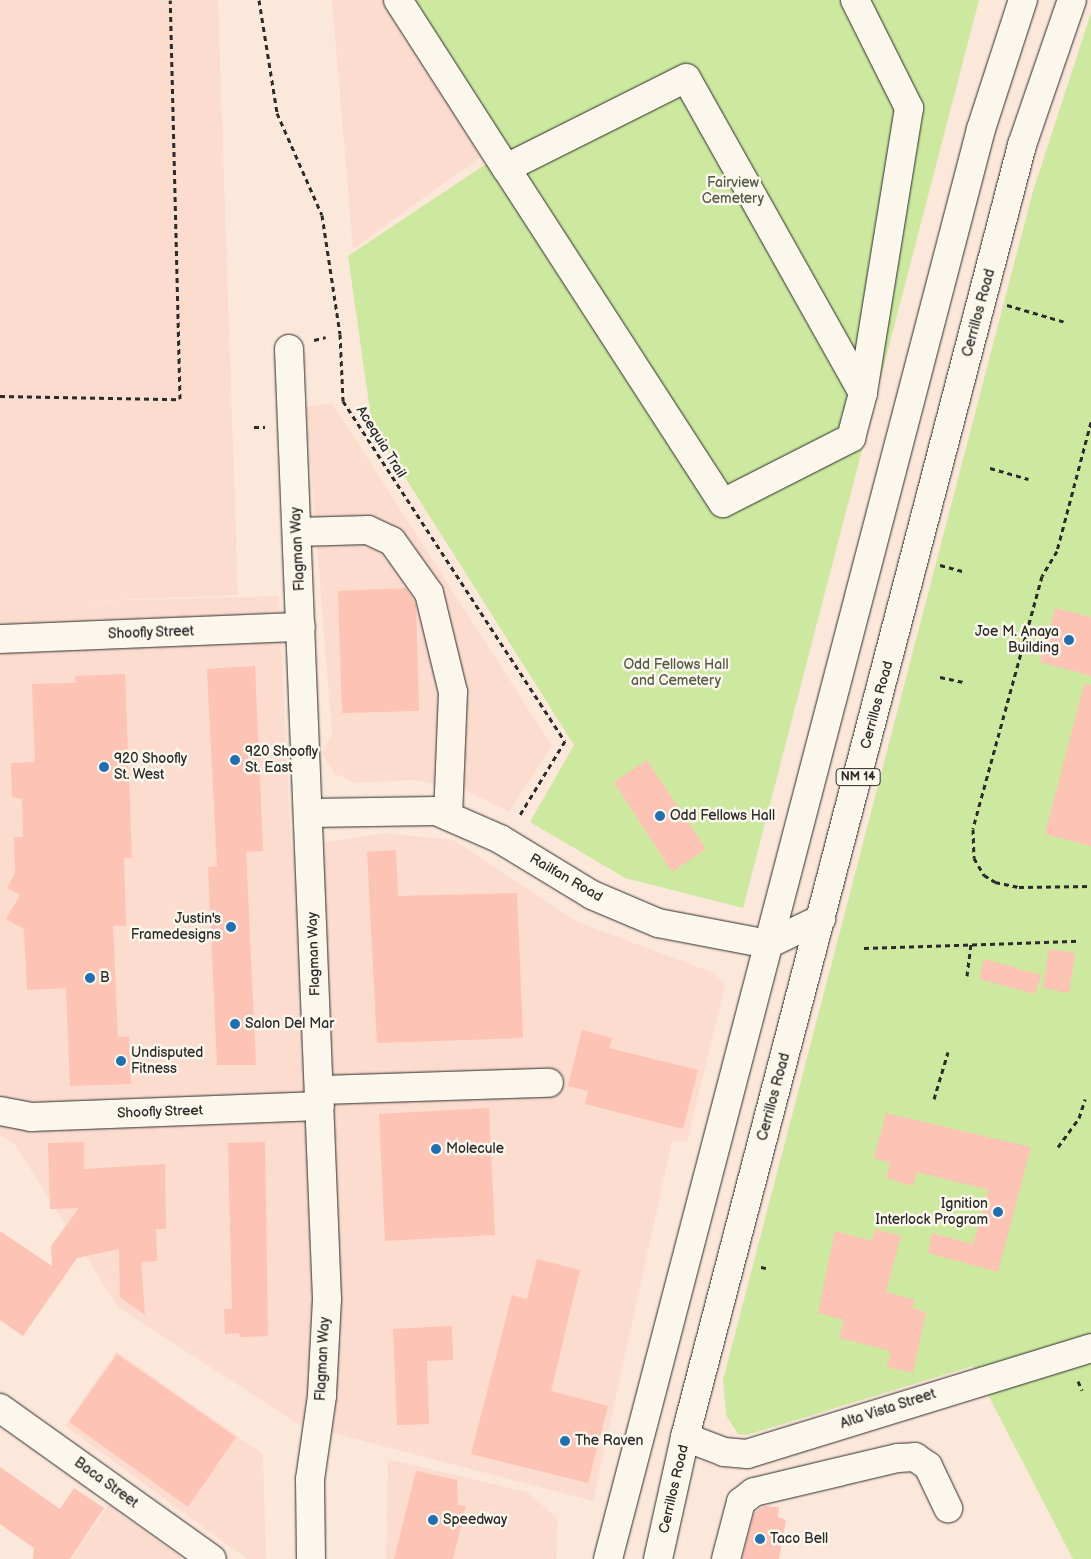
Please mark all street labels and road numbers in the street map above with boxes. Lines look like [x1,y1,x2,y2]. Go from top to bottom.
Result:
street label: Cerrillos Road [959,267,999,359]
street label: Acequia Trail [352,403,410,481]
street label: Flagman Way [287,506,309,592]
street label: Shoofly Street [107,623,195,643]
street label: Cerrillos Road [857,659,897,751]
road number: NM 14 [836,768,880,786]
street label: Railfan Road [526,850,606,906]
street label: Flagman Way [304,911,324,997]
street label: Cerrillos Road [754,1051,794,1143]
street label: Shoofly Street [116,1102,204,1122]
street label: Flagman Way [312,1316,334,1402]
street label: Alta Vista Street [838,1386,938,1432]
street label: Cerrillos Road [656,1443,692,1535]
street label: Baca Street [71,1454,141,1512]

